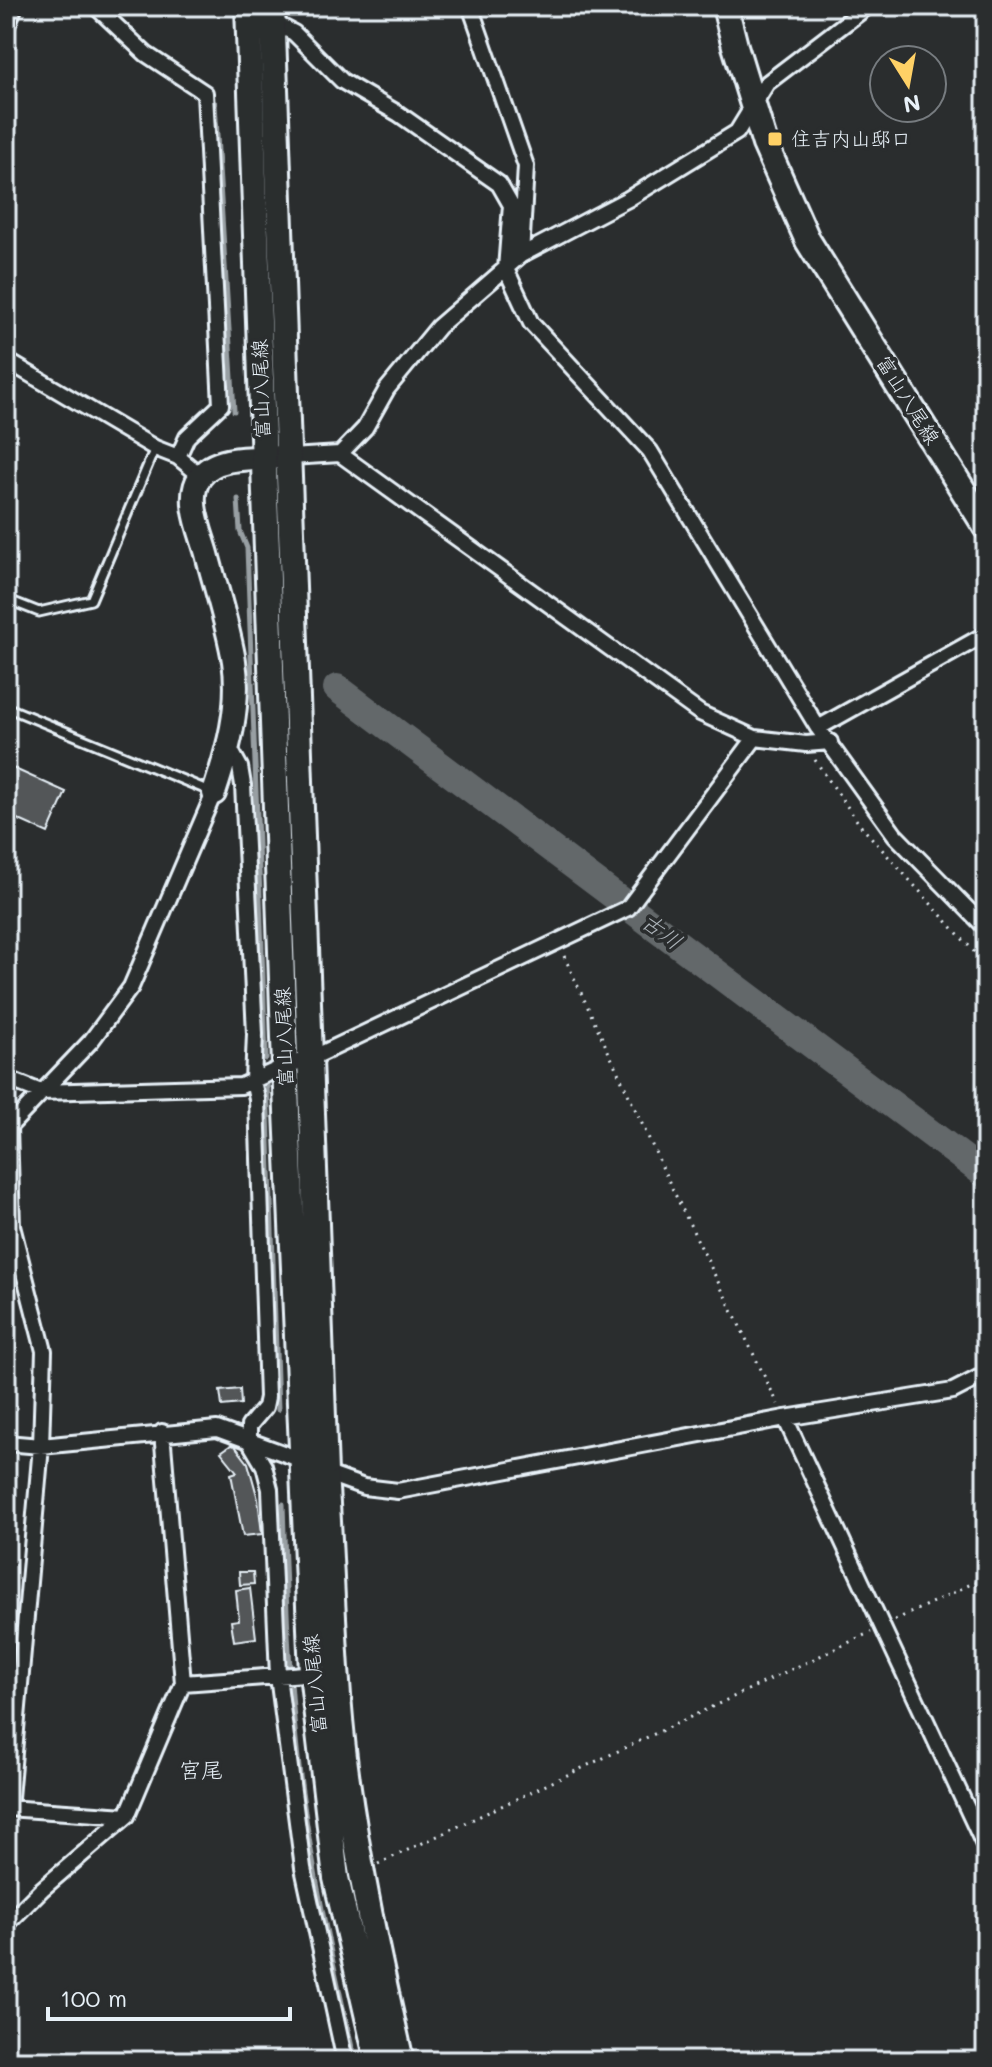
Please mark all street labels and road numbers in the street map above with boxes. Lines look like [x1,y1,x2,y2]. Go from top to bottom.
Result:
street label: 富山八尾線 [245,339,275,439]
street label: 富山八尾線 [871,350,946,449]
street label: 富山八尾線 [268,987,298,1087]
street label: 富山八尾線 [297,1633,331,1735]

